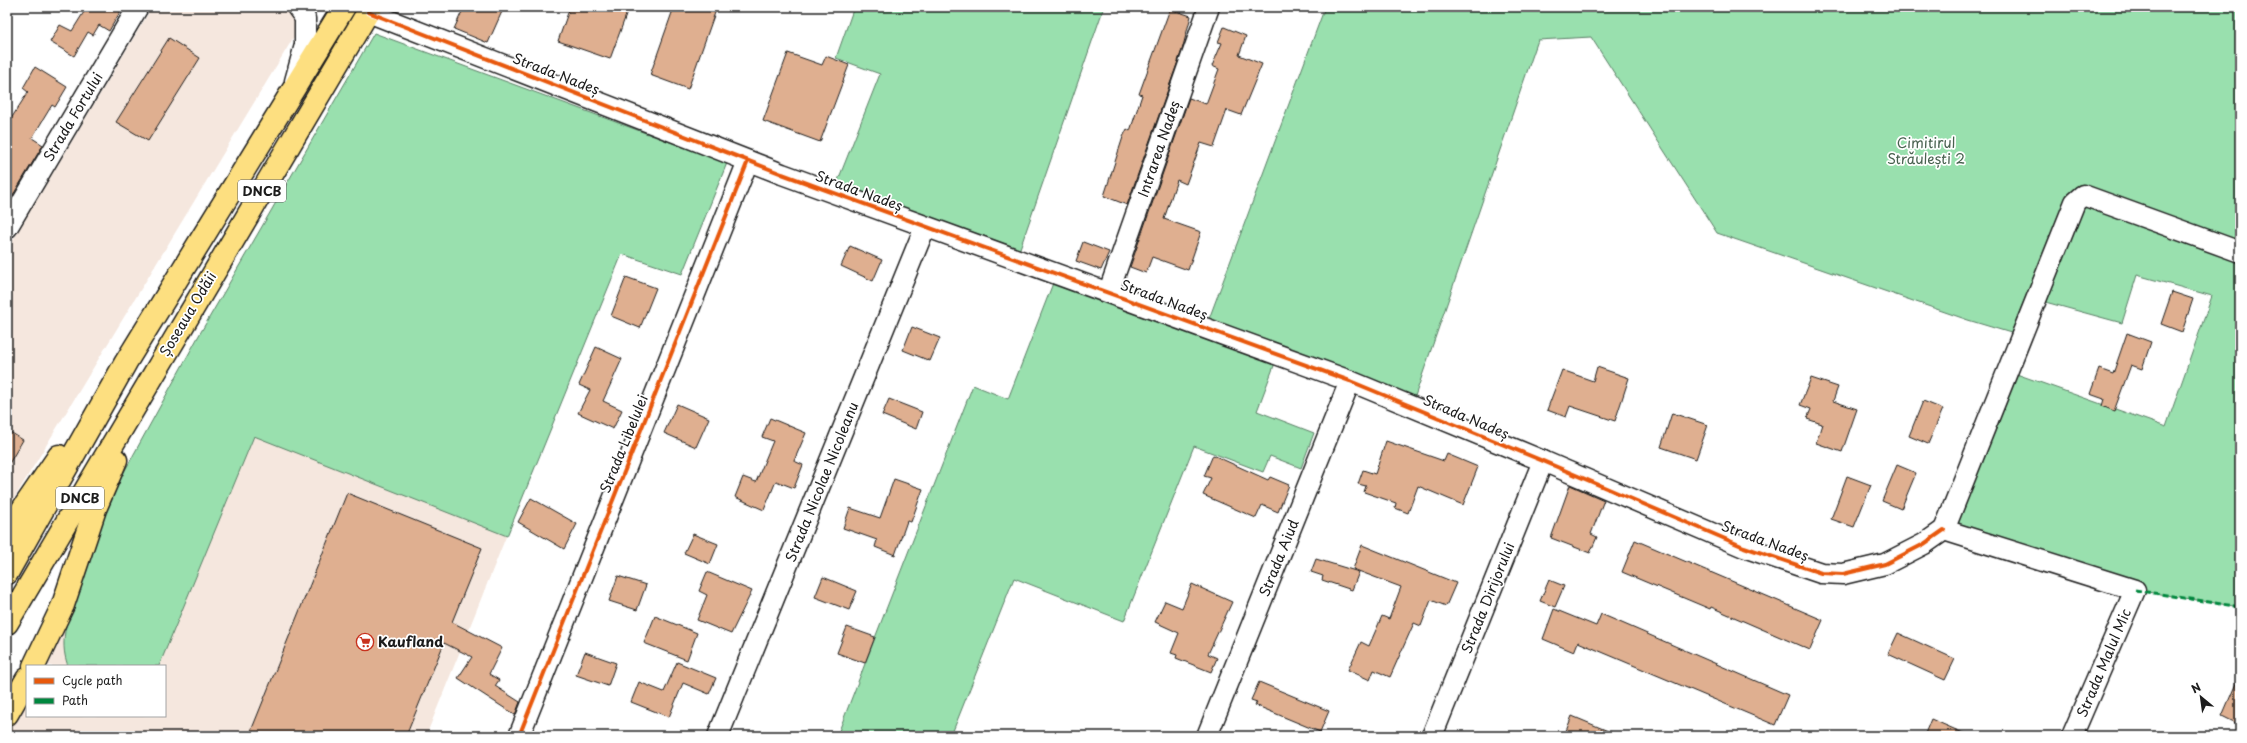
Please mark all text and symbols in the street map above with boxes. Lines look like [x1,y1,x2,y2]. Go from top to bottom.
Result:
street label: Strada Nadeș [510,47,603,100]
street label: Strada Fortului [38,68,107,165]
street label: Intrarea Nadeș [1132,98,1185,200]
park label: Cimitirul Străulești 2 [1887,132,1965,169]
street label: Strada Nadeș [813,165,906,216]
road number: DNCB [238,180,286,202]
street label: Șoseaua Odăii [154,267,221,360]
street label: Strada Nadeș [1118,274,1211,325]
street label: Strada Nadeș [1420,389,1512,444]
street label: Strada Libelulei [594,391,653,496]
street label: Strada Nicolae Nicoleanu [780,399,863,565]
road number: DNCB [56,487,104,509]
street label: Strada Nadeș [1719,515,1812,566]
street label: Strada Aiud [1253,516,1304,600]
street label: Strada Dirijorului [1456,539,1519,657]
street label: Strada Malul Mic [2071,605,2136,720]
place label: Kaufland [378,631,444,652]
supermarket icon: Kaufland [355,632,375,652]
legend [26,665,166,717]
text: Cycle path [62,671,123,689]
north arrow [2181,677,2221,717]
text: N [2188,678,2204,697]
text: Path [62,691,88,709]

